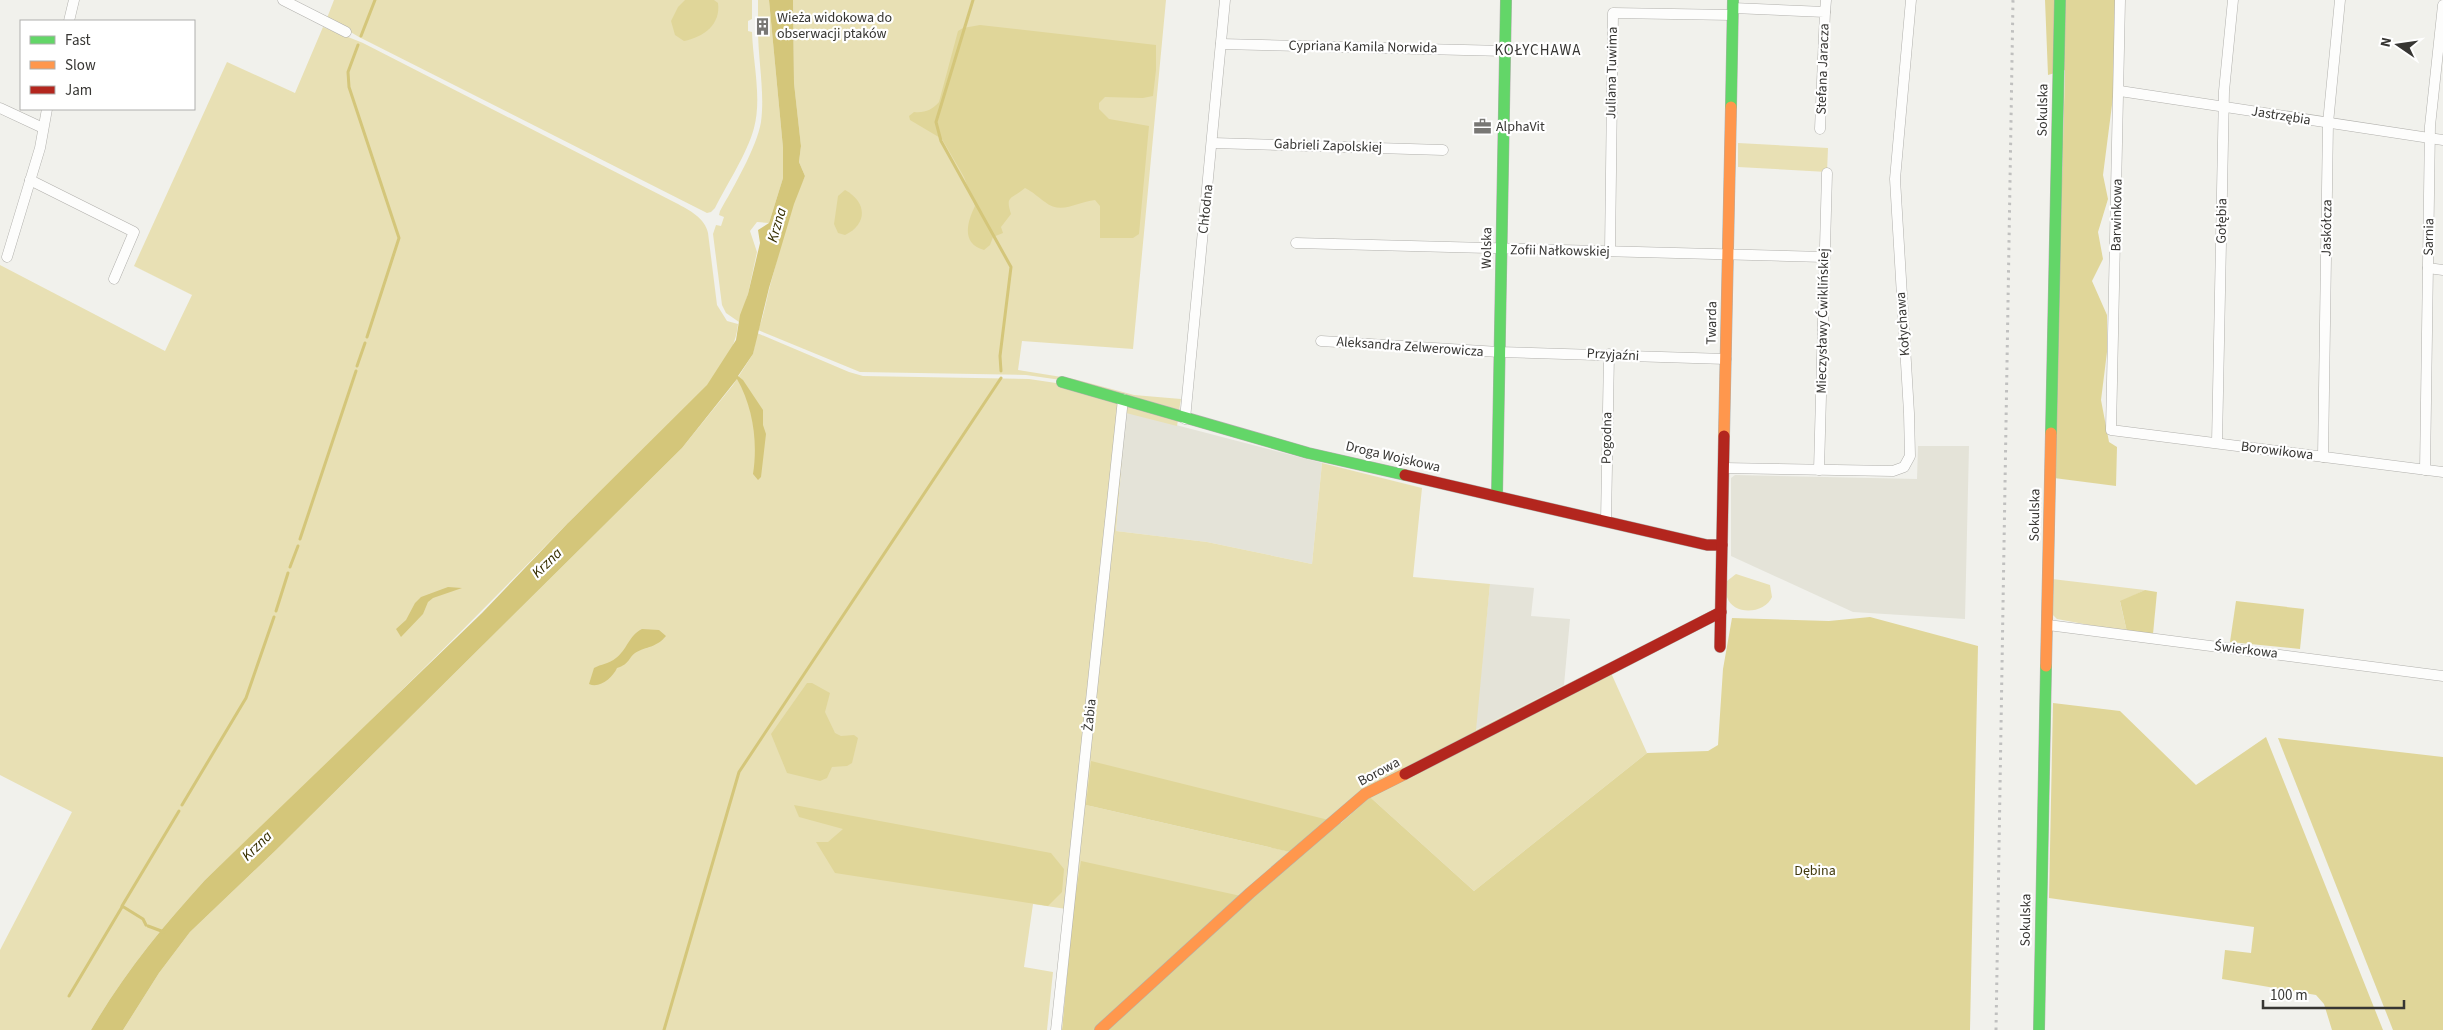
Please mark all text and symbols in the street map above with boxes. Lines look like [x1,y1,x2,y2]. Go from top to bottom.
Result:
place label: Wieża widokowa do obserwacji ptaków [777,8,892,44]
building icon: Wieża widokowa do obserwacji ptaków [753,16,773,36]
legend [20,20,195,110]
north arrow [2373,20,2423,70]
street label: Stefana Jaracza [1811,23,1835,115]
street label: Juliana Tuwima [1601,27,1623,119]
text: Fast [65,30,91,51]
street label: Cypriana Kamila Norwida [1288,36,1438,58]
text: N [2376,36,2397,49]
district label: KOŁYCHAWA [1494,40,1582,61]
text: Slow [65,55,96,76]
text: Jam [65,80,92,101]
street label: Sokulska [2033,83,2053,137]
street label: Jastrzębia [2250,101,2312,131]
office icon: AlphaVit [1472,117,1492,137]
place label: AlphaVit [1496,117,1545,137]
street label: Gabrieli Zapolskiej [1273,134,1383,158]
street label: Barwinkowa [2106,178,2128,252]
street label: Chłodna [1193,183,1219,235]
street label: Gołębia [2212,198,2232,244]
street label: Jaskółcza [2317,199,2337,257]
water label: Krzna [762,205,792,245]
street label: Sarnia [2419,218,2439,256]
street label: Wolska [1477,227,1497,269]
street label: Zofii Nałkowskiej [1510,240,1610,262]
street label: Mieczysławy Ćwiklińskiej [1812,248,1834,394]
street label: Kołychawa [1891,291,1915,357]
street label: Twarda [1702,301,1722,345]
street label: Aleksandra Zelwerowicza [1336,332,1484,362]
street label: Przyjaźni [1586,344,1640,366]
street label: Pogodna [1597,412,1617,464]
street label: Droga Wojskowa [1344,436,1442,478]
street label: Borowikowa [2240,437,2314,465]
street label: Sokulska [2025,488,2045,542]
water label: Krzna [527,543,567,583]
street label: Świerkowa [2213,636,2279,664]
street label: Żabia [1078,698,1102,732]
street label: Borowa [1354,753,1404,791]
water label: Krzna [237,826,277,866]
park label: Dębina [1794,861,1836,881]
street label: Sokulska [2016,893,2036,947]
scale bar [2263,978,2404,1010]
text: 100 m [2270,985,2308,1006]

